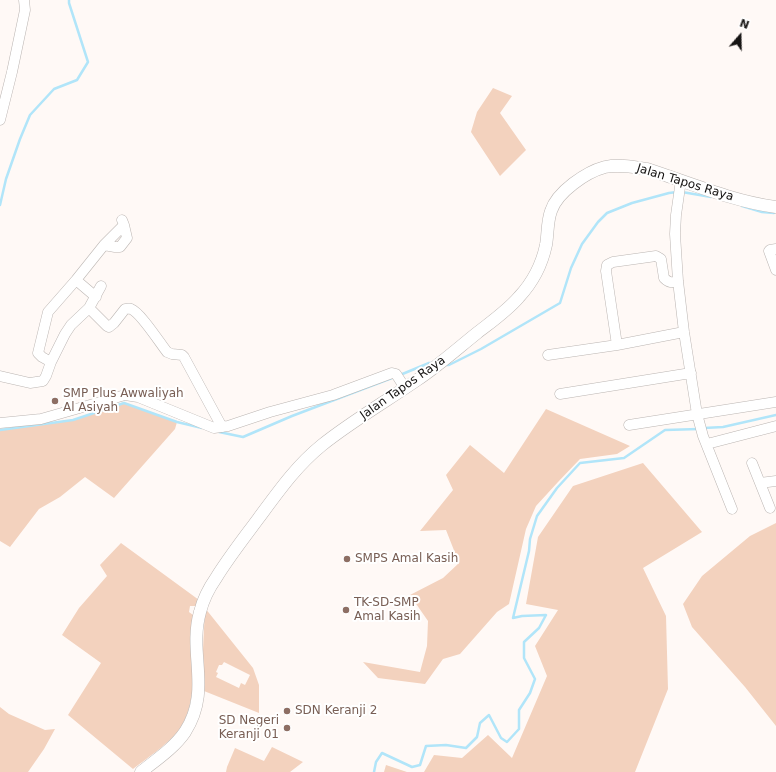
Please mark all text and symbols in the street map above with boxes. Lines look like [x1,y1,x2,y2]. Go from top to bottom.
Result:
north arrow [720,16,760,56]
text: N [738,17,751,32]
street label: Jalan Tapos Raya [635,161,735,205]
street label: Jalan Tapos Raya [358,353,448,423]
place label: SMP Plus Awwaliyah Al Asiyah [63,387,184,415]
marker: SMP Plus Awwaliyah Al Asiyah [50,396,60,406]
place label: SMPS Amal Kasih [355,552,458,566]
marker: SMPS Amal Kasih [342,554,352,564]
place label: TK-SD-SMP Amal Kasih [354,596,421,624]
marker: TK-SD-SMP Amal Kasih [341,605,351,615]
place label: SDN Keranji 2 [295,704,377,718]
marker: SDN Keranji 2 [282,706,292,716]
place label: SD Negeri Keranji 01 [219,714,279,742]
marker: SD Negeri Keranji 01 [282,723,292,733]

